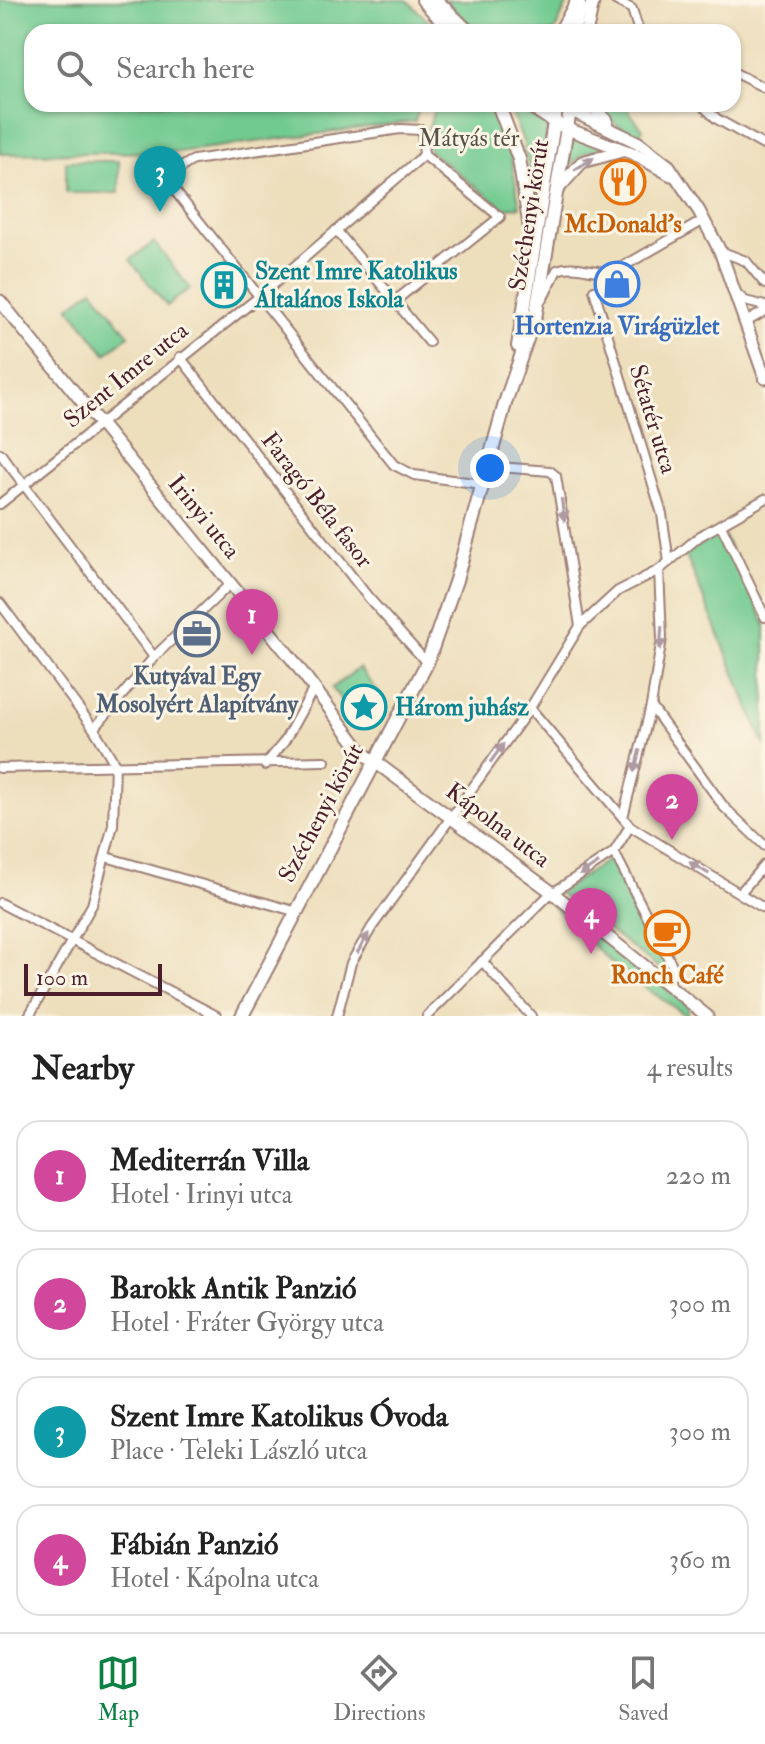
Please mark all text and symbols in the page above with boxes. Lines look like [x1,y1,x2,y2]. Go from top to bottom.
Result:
search box [24,24,741,112]
icon: search [52,46,96,90]
text: Search here [116,50,255,87]
park label: Mátyás tér [418,123,520,154]
street label: Széchenyi körút [502,137,556,293]
pin: 3 [134,146,186,212]
one-way arrow [573,156,594,171]
restaurant icon: McDonald's [599,158,647,206]
place label: McDonald's [563,209,682,240]
place label: Szent Imre Katolikus Általános Iskola [254,256,458,315]
shop icon: Hortenzia Virágüzlet [593,260,641,308]
building icon: Szent Imre Katolikus Általános Iskola [200,261,248,309]
place label: Hortenzia Virágüzlet [515,311,720,342]
street label: Szent Imre utca [57,314,196,435]
street label: Sétatér utca [622,361,685,478]
street label: Faragó Béla fasor [254,426,380,574]
your location [470,448,510,488]
street label: Irinyi utca [161,469,248,566]
one-way arrow [557,498,570,523]
pin: 1 [226,589,278,655]
office icon: Kutyával Egy Mosolyért Alapítvány [173,610,221,658]
one-way arrow [654,626,667,651]
place label: Kutyával Egy Mosolyért Alapítvány [95,661,300,720]
place icon: Három juhász [340,683,388,731]
place label: Három juhász [395,692,529,723]
street label: Széchenyi körút [271,738,371,888]
one-way arrow [489,743,504,764]
one-way arrow [631,749,643,774]
pin: 2 [646,774,698,840]
street label: Kápolna utca [439,776,557,875]
one-way arrow [578,861,599,876]
one-way arrow [688,861,710,875]
pin: 4 [565,888,617,954]
cafe icon: Ronch Café [643,909,691,957]
one-way arrow [356,932,370,954]
scale bar [24,960,162,996]
place label: Ronch Café [610,960,725,991]
text: 100 m [36,964,88,992]
text: Nearby [32,1047,134,1090]
text: 4 results [647,1052,733,1084]
text: Mediterrán Villa [110,1142,309,1179]
text: 1 [55,1160,65,1192]
text: 220 m [666,1160,731,1192]
text: Hotel · Irinyi utca [110,1179,292,1211]
text: Barokk Antik Panzió [110,1270,356,1307]
text: 2 [53,1288,67,1320]
text: 300 m [669,1288,731,1320]
text: Hotel · Fráter György utca [110,1307,384,1339]
text: Szent Imre Katolikus Óvoda [110,1398,448,1435]
text: 3 [55,1416,65,1448]
text: 300 m [669,1416,731,1448]
text: Place · Teleki László utca [110,1435,368,1467]
text: Fábián Panzió [110,1526,278,1563]
text: 4 [53,1544,67,1576]
text: 360 m [669,1544,731,1576]
text: Hotel · Kápolna utca [110,1563,319,1595]
tab: Map [96,1651,140,1727]
tab: Directions [333,1651,426,1727]
tab: Saved [618,1651,669,1727]

